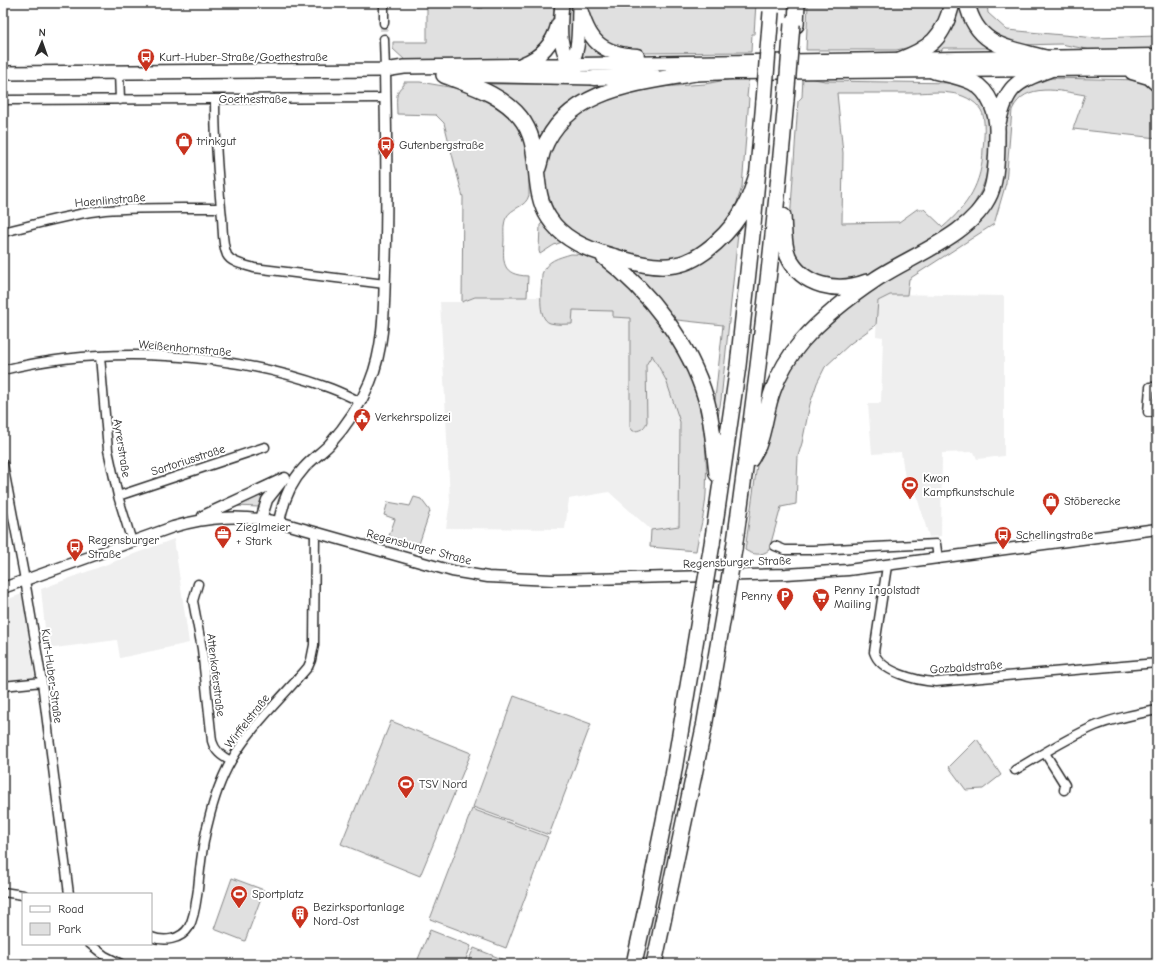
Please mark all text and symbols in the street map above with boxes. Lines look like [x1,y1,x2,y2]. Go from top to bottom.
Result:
north arrow [22,22,62,62]
text: N [39,26,46,39]
bus stop icon: Kurt-Huber-Straße/Goethestraße [136,47,156,72]
place label: Kurt-Huber-Straße/Goethestraße [159,50,328,64]
street label: Goethestraße [219,92,287,106]
shop icon: trinkgut [174,131,194,156]
place label: trinkgut [196,134,237,148]
bus stop icon: Gutenbergstraße [376,135,396,160]
place label: Gutenbergstraße [399,138,484,152]
street label: Haenlinstraße [74,190,146,210]
street label: Weißenhornstraße [138,337,232,359]
public building icon: Verkehrspolizei [352,407,372,432]
place label: Verkehrspolizei [375,410,451,424]
street label: Ayrerstraße [110,418,134,478]
street label: Sartoriusstraße [149,441,227,479]
place label: Kwon Kampfkunstschule [923,471,1014,499]
sports icon: Kwon Kampfkunstschule [900,475,920,500]
shop icon: Stöberecke [1041,491,1061,516]
place label: Stöberecke [1064,494,1120,508]
place label: Zieglmeier + Stark [236,520,290,548]
office icon: Zieglmeier + Stark [213,524,233,549]
bus stop icon: Schellingstraße [993,525,1013,550]
street label: Regensburger Straße [365,526,473,568]
place label: Schellingstraße [1016,528,1093,542]
place label: Regensburger Straße [88,533,159,561]
bus stop icon: Regensburger Straße [65,537,85,562]
street label: Regensburger Straße [683,553,791,571]
place label: Penny Ingolstadt Mailing [834,583,920,611]
parking icon: Penny [775,586,795,611]
supermarket icon: Penny Ingolstadt Mailing [811,587,831,612]
place label: Penny [741,589,773,603]
street label: Kurt-Huber-Straße [38,628,66,724]
street label: Attenkoferstraße [204,633,228,717]
street label: Gozbaldstraße [929,657,1003,677]
street label: Wirffelstraße [222,691,272,751]
sports icon: TSV Nord [396,774,416,799]
place label: TSV Nord [419,777,467,791]
sports icon: Sportplatz [229,884,249,909]
place label: Sportplatz [252,887,304,901]
legend [22,893,152,945]
place label: Bezirksportanlage Nord-Ost [313,900,405,928]
text: Road [58,902,84,916]
building icon: Bezirksportanlage Nord-Ost [290,904,310,929]
text: Park [58,922,81,936]

